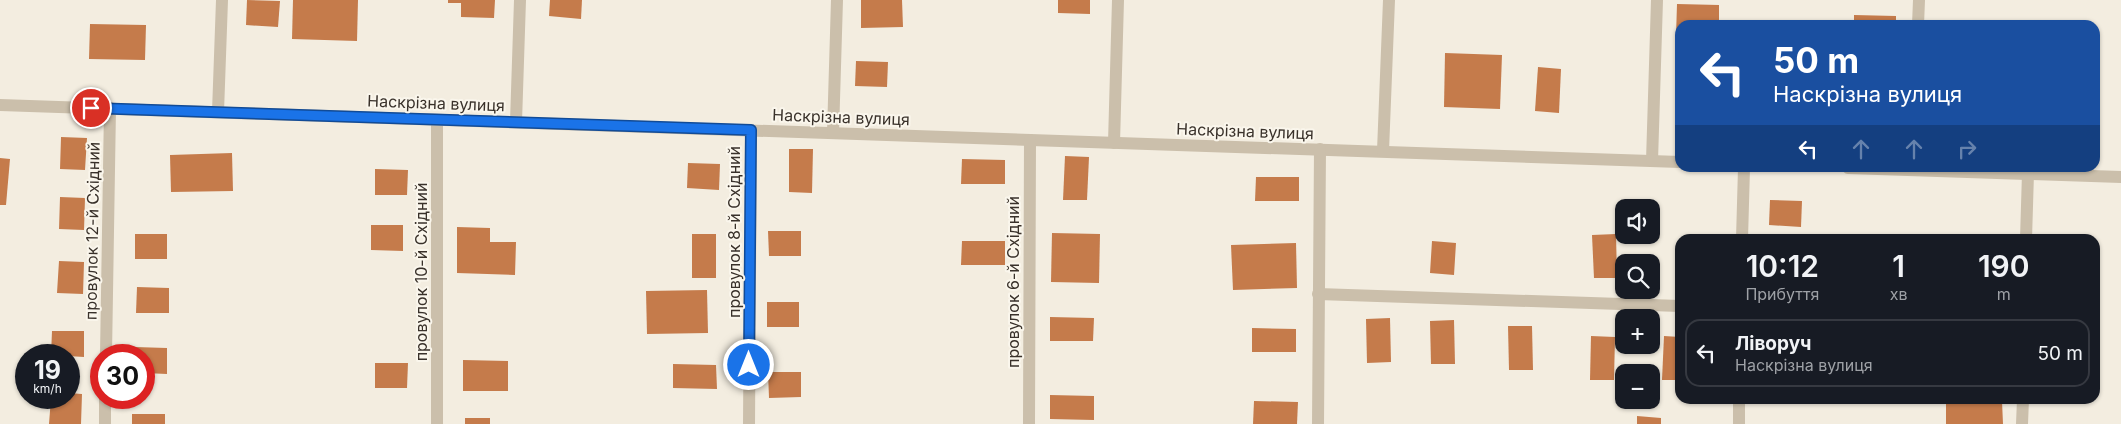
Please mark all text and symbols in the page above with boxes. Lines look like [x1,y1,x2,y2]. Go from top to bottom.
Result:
text: 50 m [1773,39,1859,81]
icon: left [1690,40,1755,105]
text: Наскрізна вулиця [1773,81,1962,107]
pin [70,87,112,129]
street label: Наскрізна вулиця [367,91,505,115]
icon: arrive [77,94,105,122]
street label: Наскрізна вулиця [772,105,910,129]
street label: Наскрізна вулиця [1176,119,1314,143]
icon: left [1794,135,1822,163]
icon: ahead [1847,135,1875,163]
icon: ahead [1900,135,1928,163]
icon: right [1953,135,1981,163]
street label: провулок 12-й Східний [80,142,104,320]
street label: провулок 8-й Східний [724,146,744,318]
street label: провулок 10-й Східний [411,183,431,361]
street label: провулок 6-й Східний [1003,196,1023,368]
map controls [1615,199,1660,409]
button: sound [1615,199,1660,244]
text: 10:12 [1746,248,1819,284]
text: 1 [1892,248,1905,284]
text: 190 [1978,248,2030,284]
button: search [1615,254,1660,299]
text: Прибуття [1745,284,1819,304]
text: хв [1890,284,1907,304]
text: m [1997,284,2011,304]
button: + [1615,309,1660,354]
text: Ліворуч [1735,332,1811,355]
position arrow [722,338,774,390]
icon: left [1692,339,1720,367]
text: 50 m [2037,342,2083,365]
speed limit sign: 30 [90,344,155,409]
text: 19 [34,355,61,385]
text: Наскрізна вулиця [1735,355,1873,375]
button: − [1615,364,1660,409]
text: km/h [33,381,62,396]

